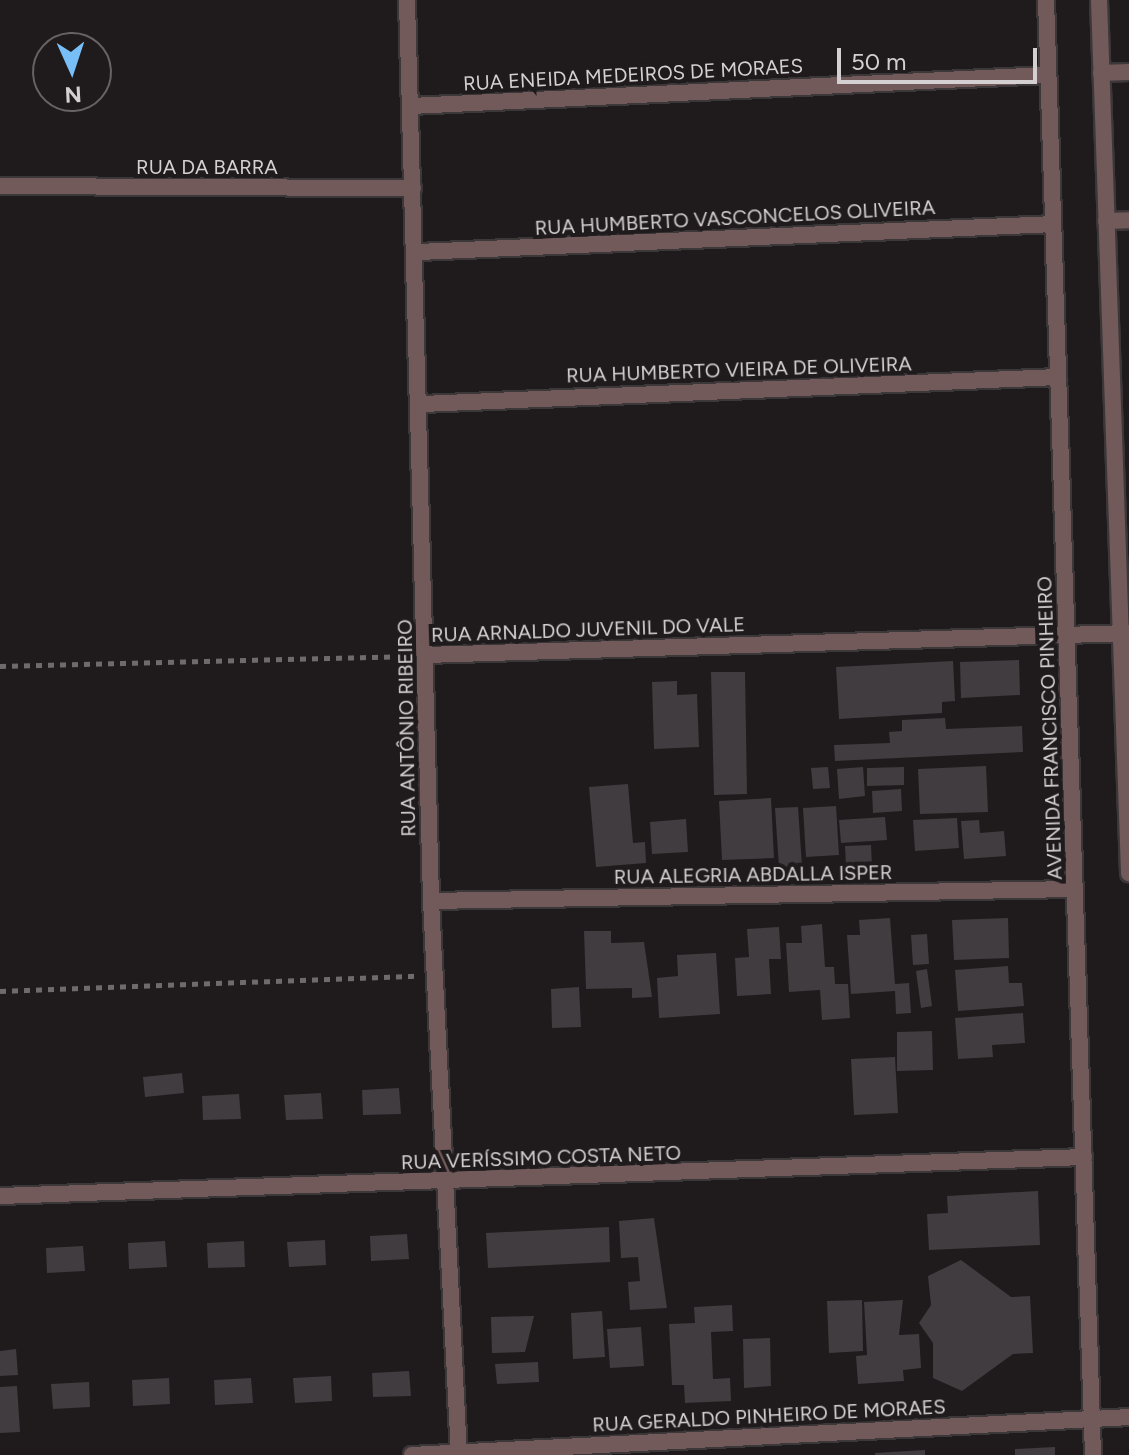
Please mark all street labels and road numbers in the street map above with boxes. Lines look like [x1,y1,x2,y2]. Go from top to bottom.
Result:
street label: RUA ENEIDA MEDEIROS DE MORAES [463,54,803,96]
street label: RUA DA BARRA [136,155,278,179]
street label: RUA HUMBERTO VASCONCELOS OLIVEIRA [534,196,936,240]
street label: RUA HUMBERTO VIEIRA DE OLIVEIRA [566,352,912,388]
street label: AVENIDA FRANCISCO PINHEIRO [1033,576,1067,880]
street label: RUA ARNALDO JUVENIL DO VALE [431,613,745,647]
street label: RUA ANTÔNIO RIBEIRO [393,619,421,837]
street label: RUA ALEGRIA ABDALLA ISPER [614,861,892,889]
street label: RUA VERÍSSIMO COSTA NETO [400,1141,682,1175]
street label: RUA GERALDO PINHEIRO DE MORAES [592,1395,946,1437]

